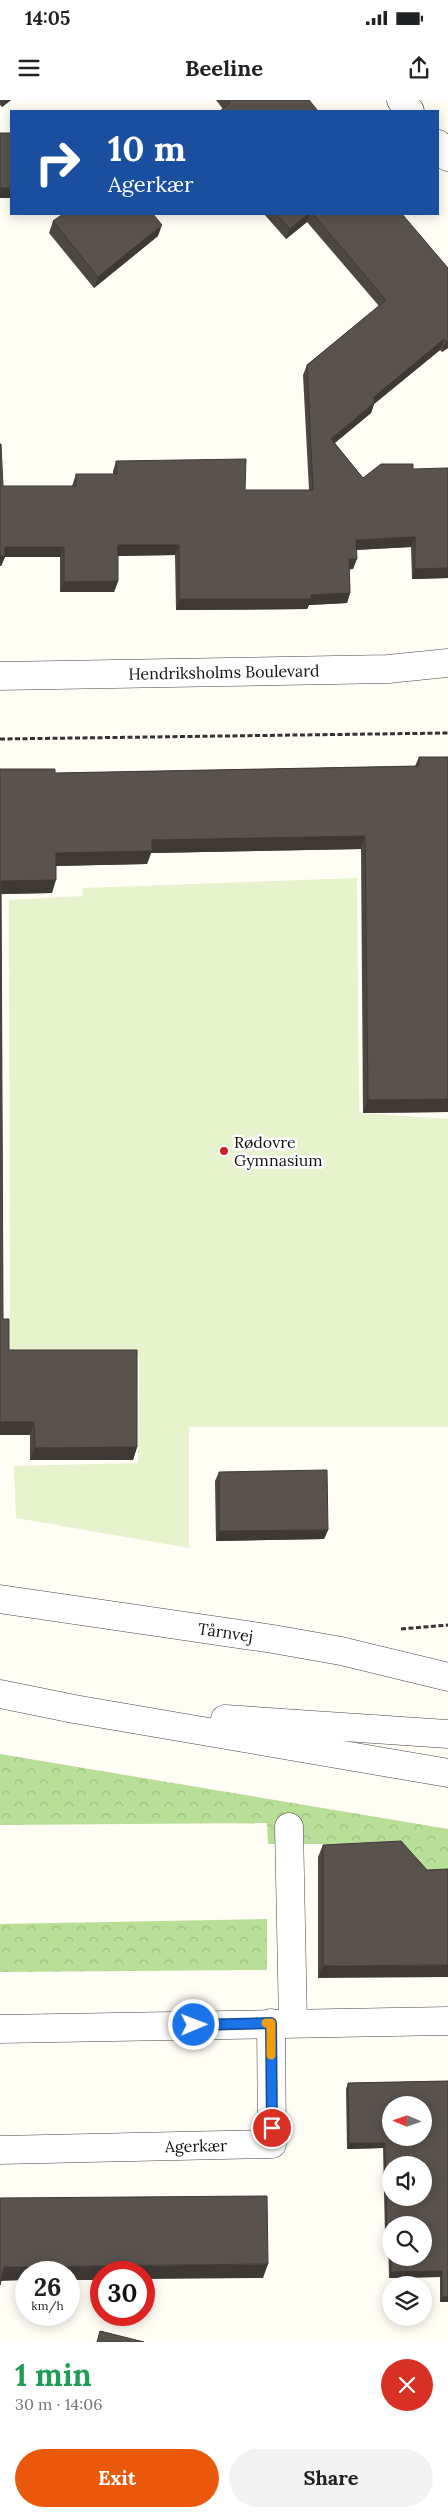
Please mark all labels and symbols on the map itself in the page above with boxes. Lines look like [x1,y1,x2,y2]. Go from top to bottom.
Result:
street label: Hendriksholms Boulevard [128,660,320,684]
place label: Rødovre Gymnasium [234,1132,323,1170]
marker: Rødovre Gymnasium [218,1145,230,1157]
street label: Tårnvej [197,1618,254,1646]
position arrow [167,1998,219,2050]
north arrow [382,2096,432,2146]
pin [251,2107,293,2149]
street label: Agerkær [164,2135,227,2156]
speed limit sign: 30 [90,2261,155,2326]

